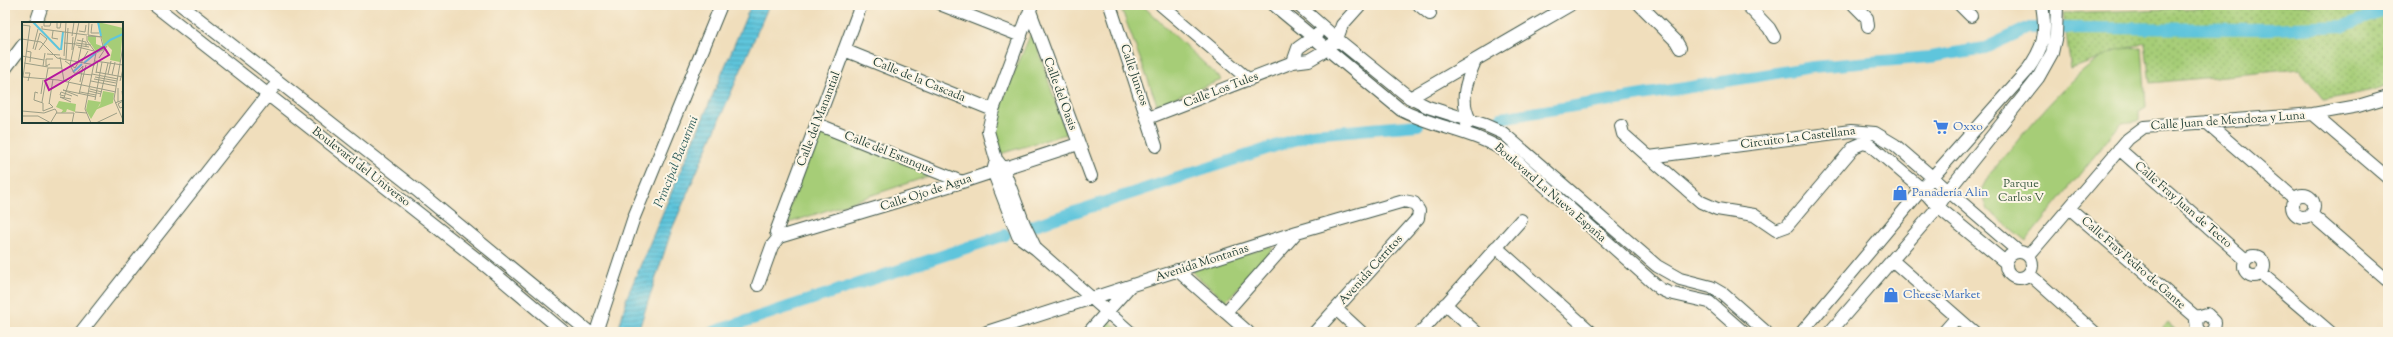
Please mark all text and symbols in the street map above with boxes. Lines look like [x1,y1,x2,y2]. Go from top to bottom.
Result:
inset map [22,22,123,123]
street label: Calle Juncos [1115,42,1153,108]
street label: Calle de la Cascada [870,53,969,107]
street label: Calle del Oasis [1038,55,1082,133]
street label: Calle Los Tules [1181,67,1261,112]
street label: Calle del Manantial [793,68,846,169]
street label: Calle Juan de Mendoza y Luna [2150,107,2306,135]
water label: Principal Bacurimi [650,114,704,210]
supermarket icon: Oxxo [1932,118,1950,136]
place label: Oxxo [1953,118,1983,136]
street label: Circuito La Castellana [1739,122,1857,154]
street label: Boulevard del Universo [308,123,414,212]
street label: Calle del Estanque [841,127,937,179]
street label: Boulevard La Nueva España [1490,139,1610,247]
street label: Calle Fray Juan de Tecto [2130,158,2236,253]
street label: Calle Ojo de Agua [878,170,974,216]
park label: Parque Carlos V [1998,175,2044,207]
shop icon: Panadería Alin [1891,184,1909,202]
place label: Panadería Alin [1912,184,1988,202]
street label: Calle Fray Pedro de Gante [2077,212,2190,314]
street label: Avenida Cerritos [1335,231,1408,309]
street label: Avenida Montañas [1153,239,1251,287]
shop icon: Cheese Market [1882,286,1900,304]
place label: Cheese Market [1903,286,1980,304]

